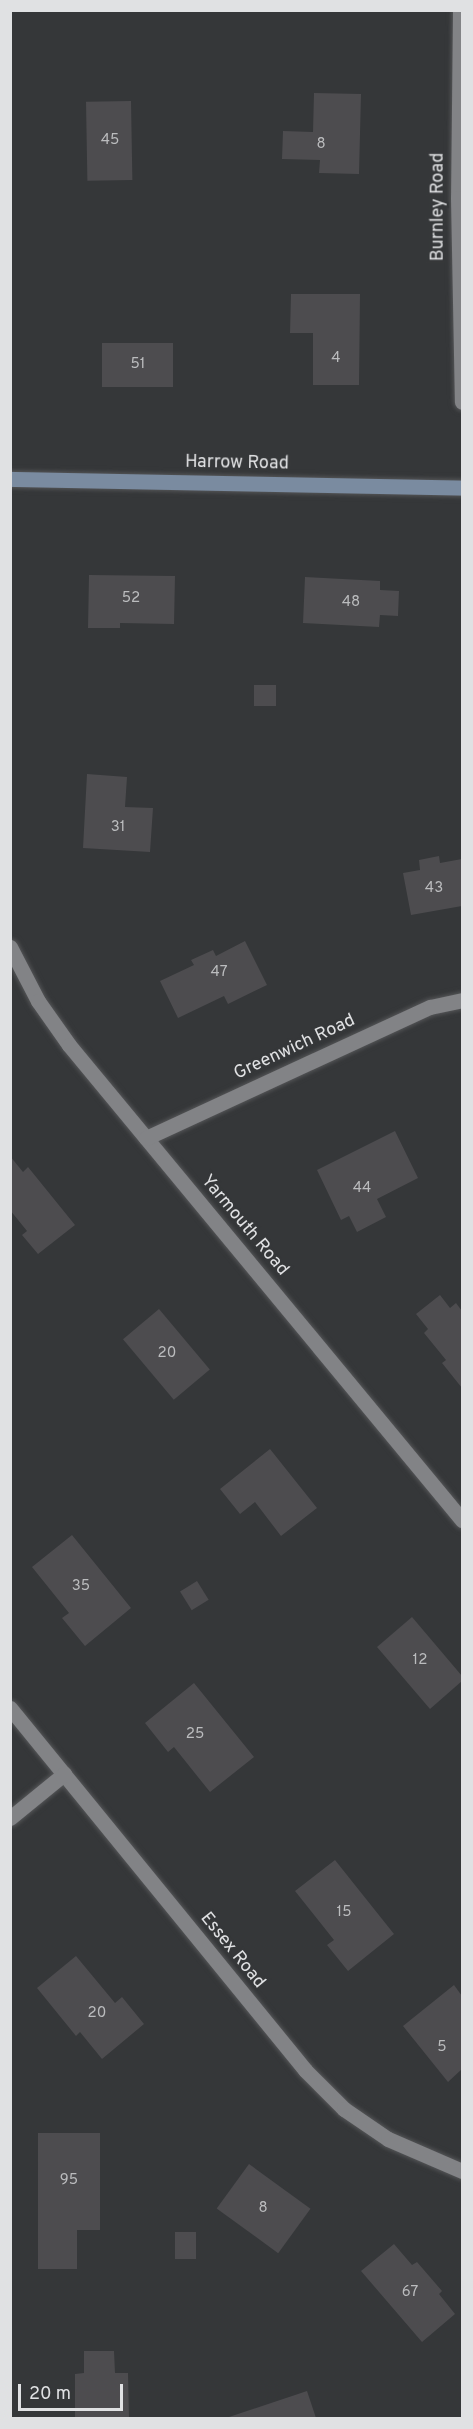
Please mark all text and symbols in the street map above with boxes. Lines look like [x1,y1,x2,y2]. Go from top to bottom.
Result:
house number: 45 [101,132,119,150]
house number: 8 [316,136,326,154]
street label: Burnley Road [428,153,450,261]
house number: 4 [331,350,341,368]
house number: 51 [131,356,145,374]
street label: Harrow Road [185,452,289,476]
house number: 52 [122,590,140,608]
house number: 48 [342,594,360,612]
house number: 31 [111,819,125,837]
house number: 43 [425,880,443,898]
house number: 47 [211,964,227,982]
street label: Greenwich Road [231,1010,359,1086]
street label: Yarmouth Road [196,1171,292,1281]
house number: 44 [353,1180,371,1198]
house number: 20 [158,1345,176,1363]
house number: 35 [72,1578,90,1596]
house number: 12 [413,1652,427,1670]
house number: 25 [186,1726,204,1744]
house number: 15 [337,1904,351,1922]
street label: Essex Road [195,1909,269,1993]
house number: 20 [88,2005,106,2023]
house number: 5 [437,2039,447,2057]
house number: 95 [60,2172,78,2190]
house number: 8 [258,2200,268,2218]
house number: 67 [402,2284,418,2302]
scale bar [21,2372,126,2410]
text: 20 m [29,2383,71,2406]

